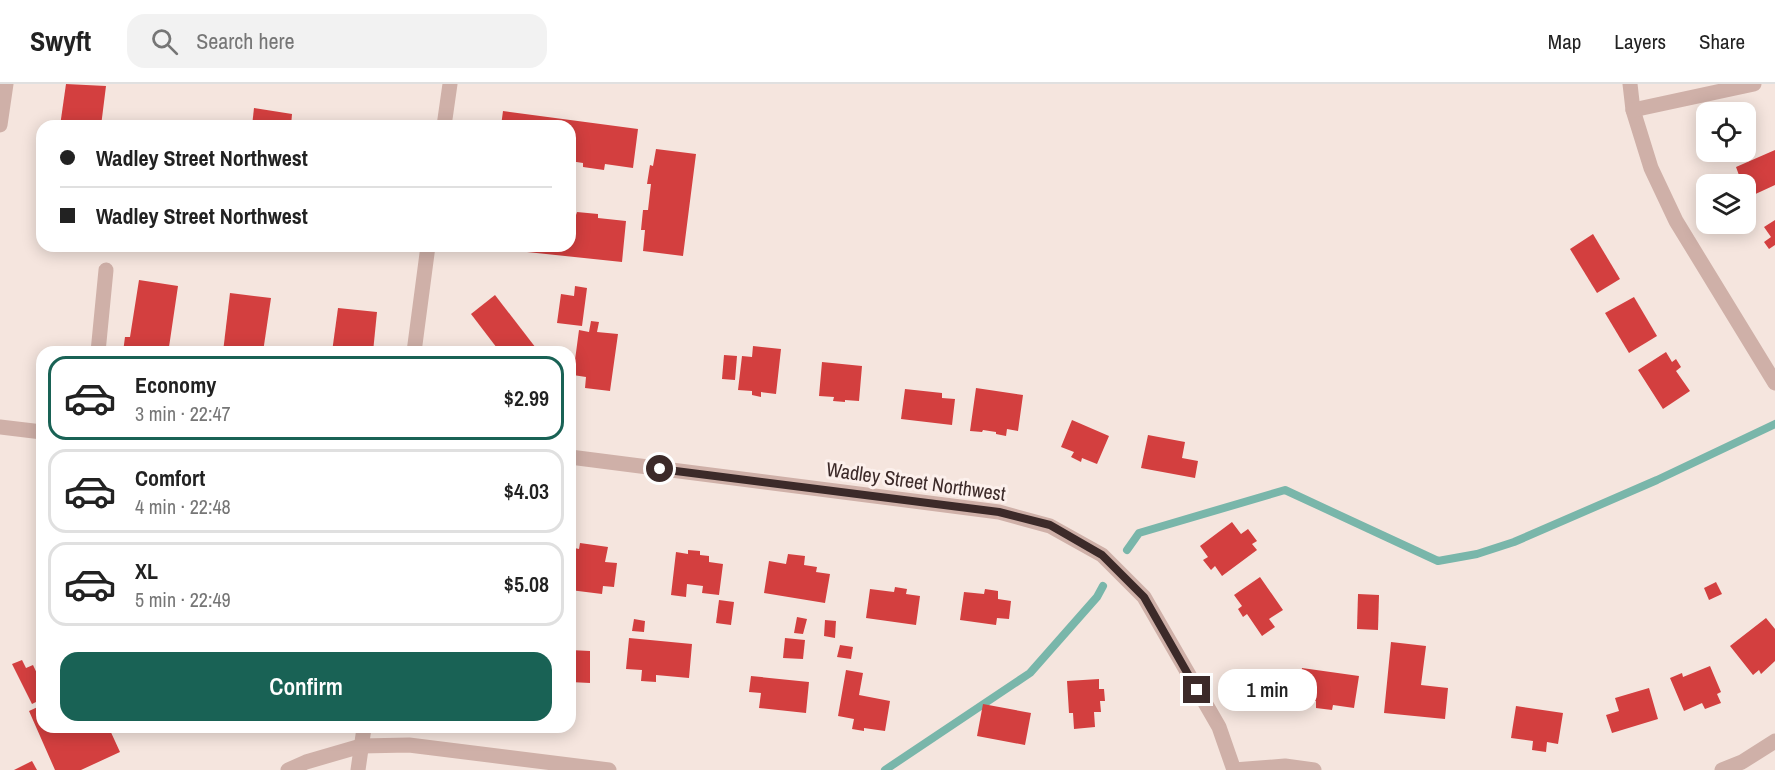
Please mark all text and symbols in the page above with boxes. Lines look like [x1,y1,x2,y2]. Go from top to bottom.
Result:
search box [127,14,547,68]
text: Swyft [30,22,91,60]
icon: search [148,25,181,58]
text: Search here [196,26,295,56]
text: Map [1548,27,1581,56]
text: Layers [1614,27,1666,56]
text: Share [1699,27,1745,56]
map controls [1696,102,1756,234]
button: locate [1696,102,1756,162]
text: Wadley Street Northwest [96,143,308,173]
button: layers [1696,174,1756,234]
text: Wadley Street Northwest [96,201,308,231]
text: Economy [135,370,216,400]
icon: car [63,371,117,425]
text: $2.99 [504,383,549,413]
text: 3 min · 22:47 [135,400,231,427]
route start [646,455,673,482]
street label: Wadley Street Northwest [825,455,1008,507]
text: Comfort [135,463,205,493]
icon: car [63,464,117,518]
text: $4.03 [504,476,549,506]
text: 4 min · 22:48 [135,493,231,520]
text: XL [135,556,158,586]
icon: car [63,557,117,611]
text: $5.08 [504,569,549,599]
text: 5 min · 22:49 [135,586,231,613]
button: Confirm [60,652,552,721]
callout: 1 min [1218,669,1317,711]
route end [1183,676,1210,703]
text: 1 min [1246,676,1289,703]

